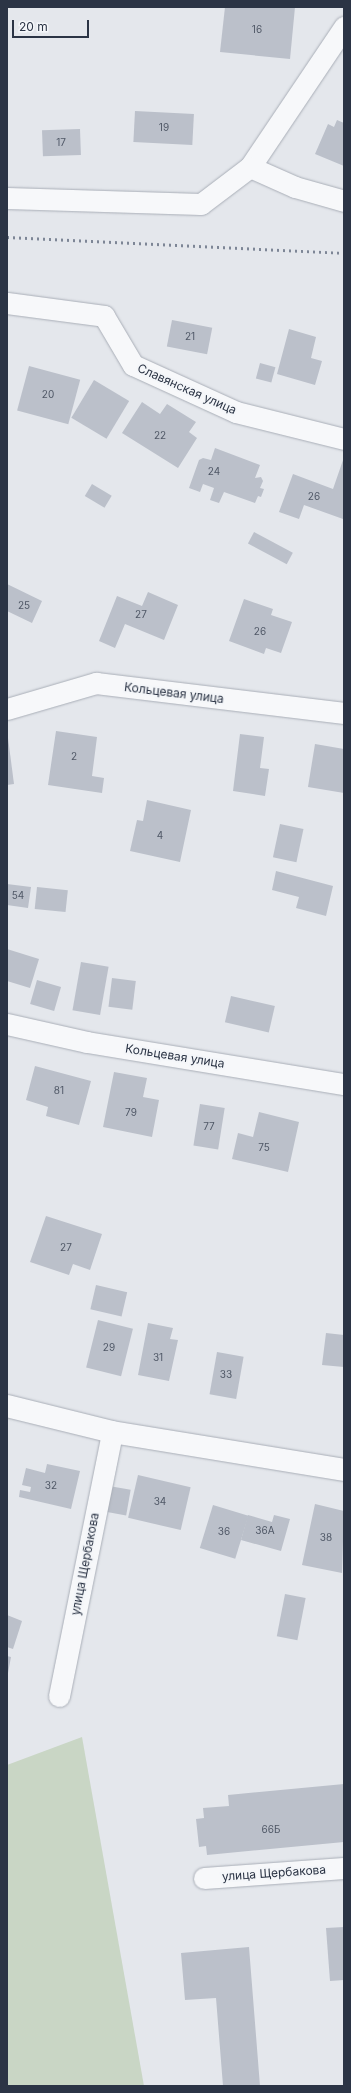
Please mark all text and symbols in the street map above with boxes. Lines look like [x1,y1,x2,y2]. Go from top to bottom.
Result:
scale bar [14,12,91,38]
text: 20 m [19,19,48,34]
house number: 16 [252,24,262,36]
house number: 19 [159,122,169,134]
house number: 17 [56,137,66,149]
house number: 21 [185,331,195,343]
street label: Славянская улица [135,361,239,417]
house number: 20 [42,389,54,401]
house number: 22 [154,430,166,442]
house number: 24 [208,466,220,478]
house number: 26 [308,491,320,503]
house number: 25 [18,600,30,612]
house number: 27 [135,609,147,621]
house number: 26 [254,626,266,638]
street label: Кольцевая улица [123,680,225,706]
house number: 2 [71,751,77,763]
house number: 4 [157,830,163,842]
house number: 54 [12,890,24,902]
street label: Кольцевая улица [124,1041,226,1071]
house number: 81 [54,1085,64,1097]
house number: 79 [125,1107,137,1119]
house number: 77 [203,1121,215,1133]
house number: 75 [258,1142,270,1154]
house number: 27 [60,1242,72,1254]
house number: 29 [103,1342,115,1354]
house number: 31 [153,1352,163,1364]
house number: 33 [220,1369,232,1381]
house number: 32 [45,1480,57,1492]
house number: 34 [154,1496,166,1508]
street label: улица Щербакова [68,1511,102,1617]
house number: 36А [255,1525,275,1537]
house number: 36 [218,1526,230,1538]
house number: 38 [320,1532,332,1544]
house number: 66Б [262,1824,280,1836]
street label: улица Щербакова [221,1862,327,1884]

